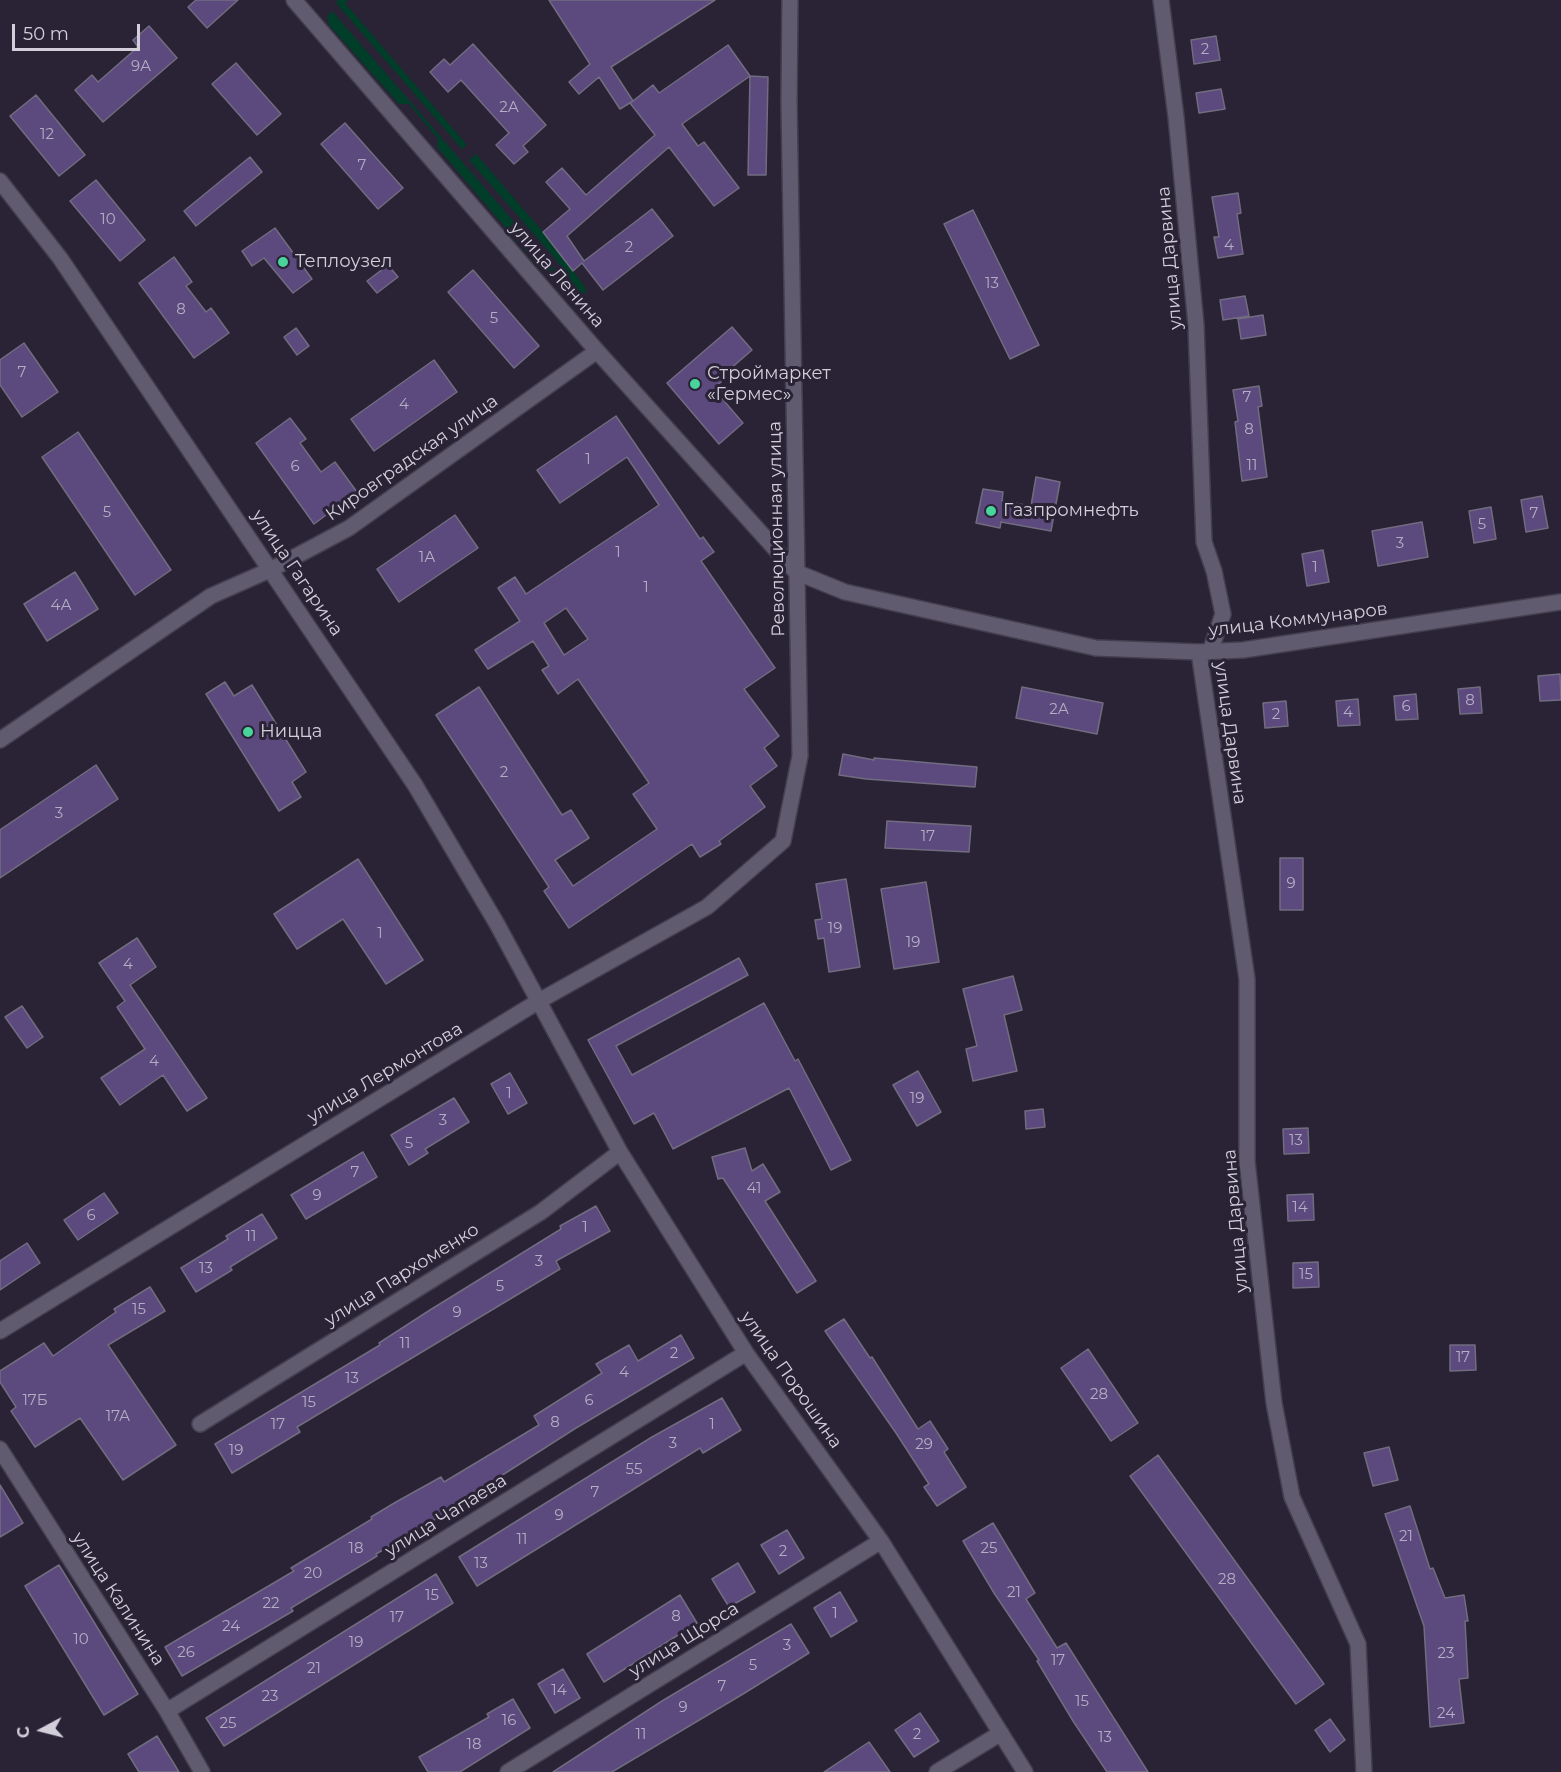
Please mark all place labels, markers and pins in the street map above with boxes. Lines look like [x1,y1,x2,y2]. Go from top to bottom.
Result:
place label: Теплоузел [295,251,392,273]
marker: Теплоузел [276,255,290,269]
place label: Строймаркет «Гермес» [707,363,831,406]
marker: Строймаркет «Гермес» [688,377,702,391]
place label: Газпромнефть [1003,500,1139,522]
marker: Газпромнефть [984,504,998,518]
place label: Ницца [260,721,322,743]
marker: Ницца [241,725,255,739]

